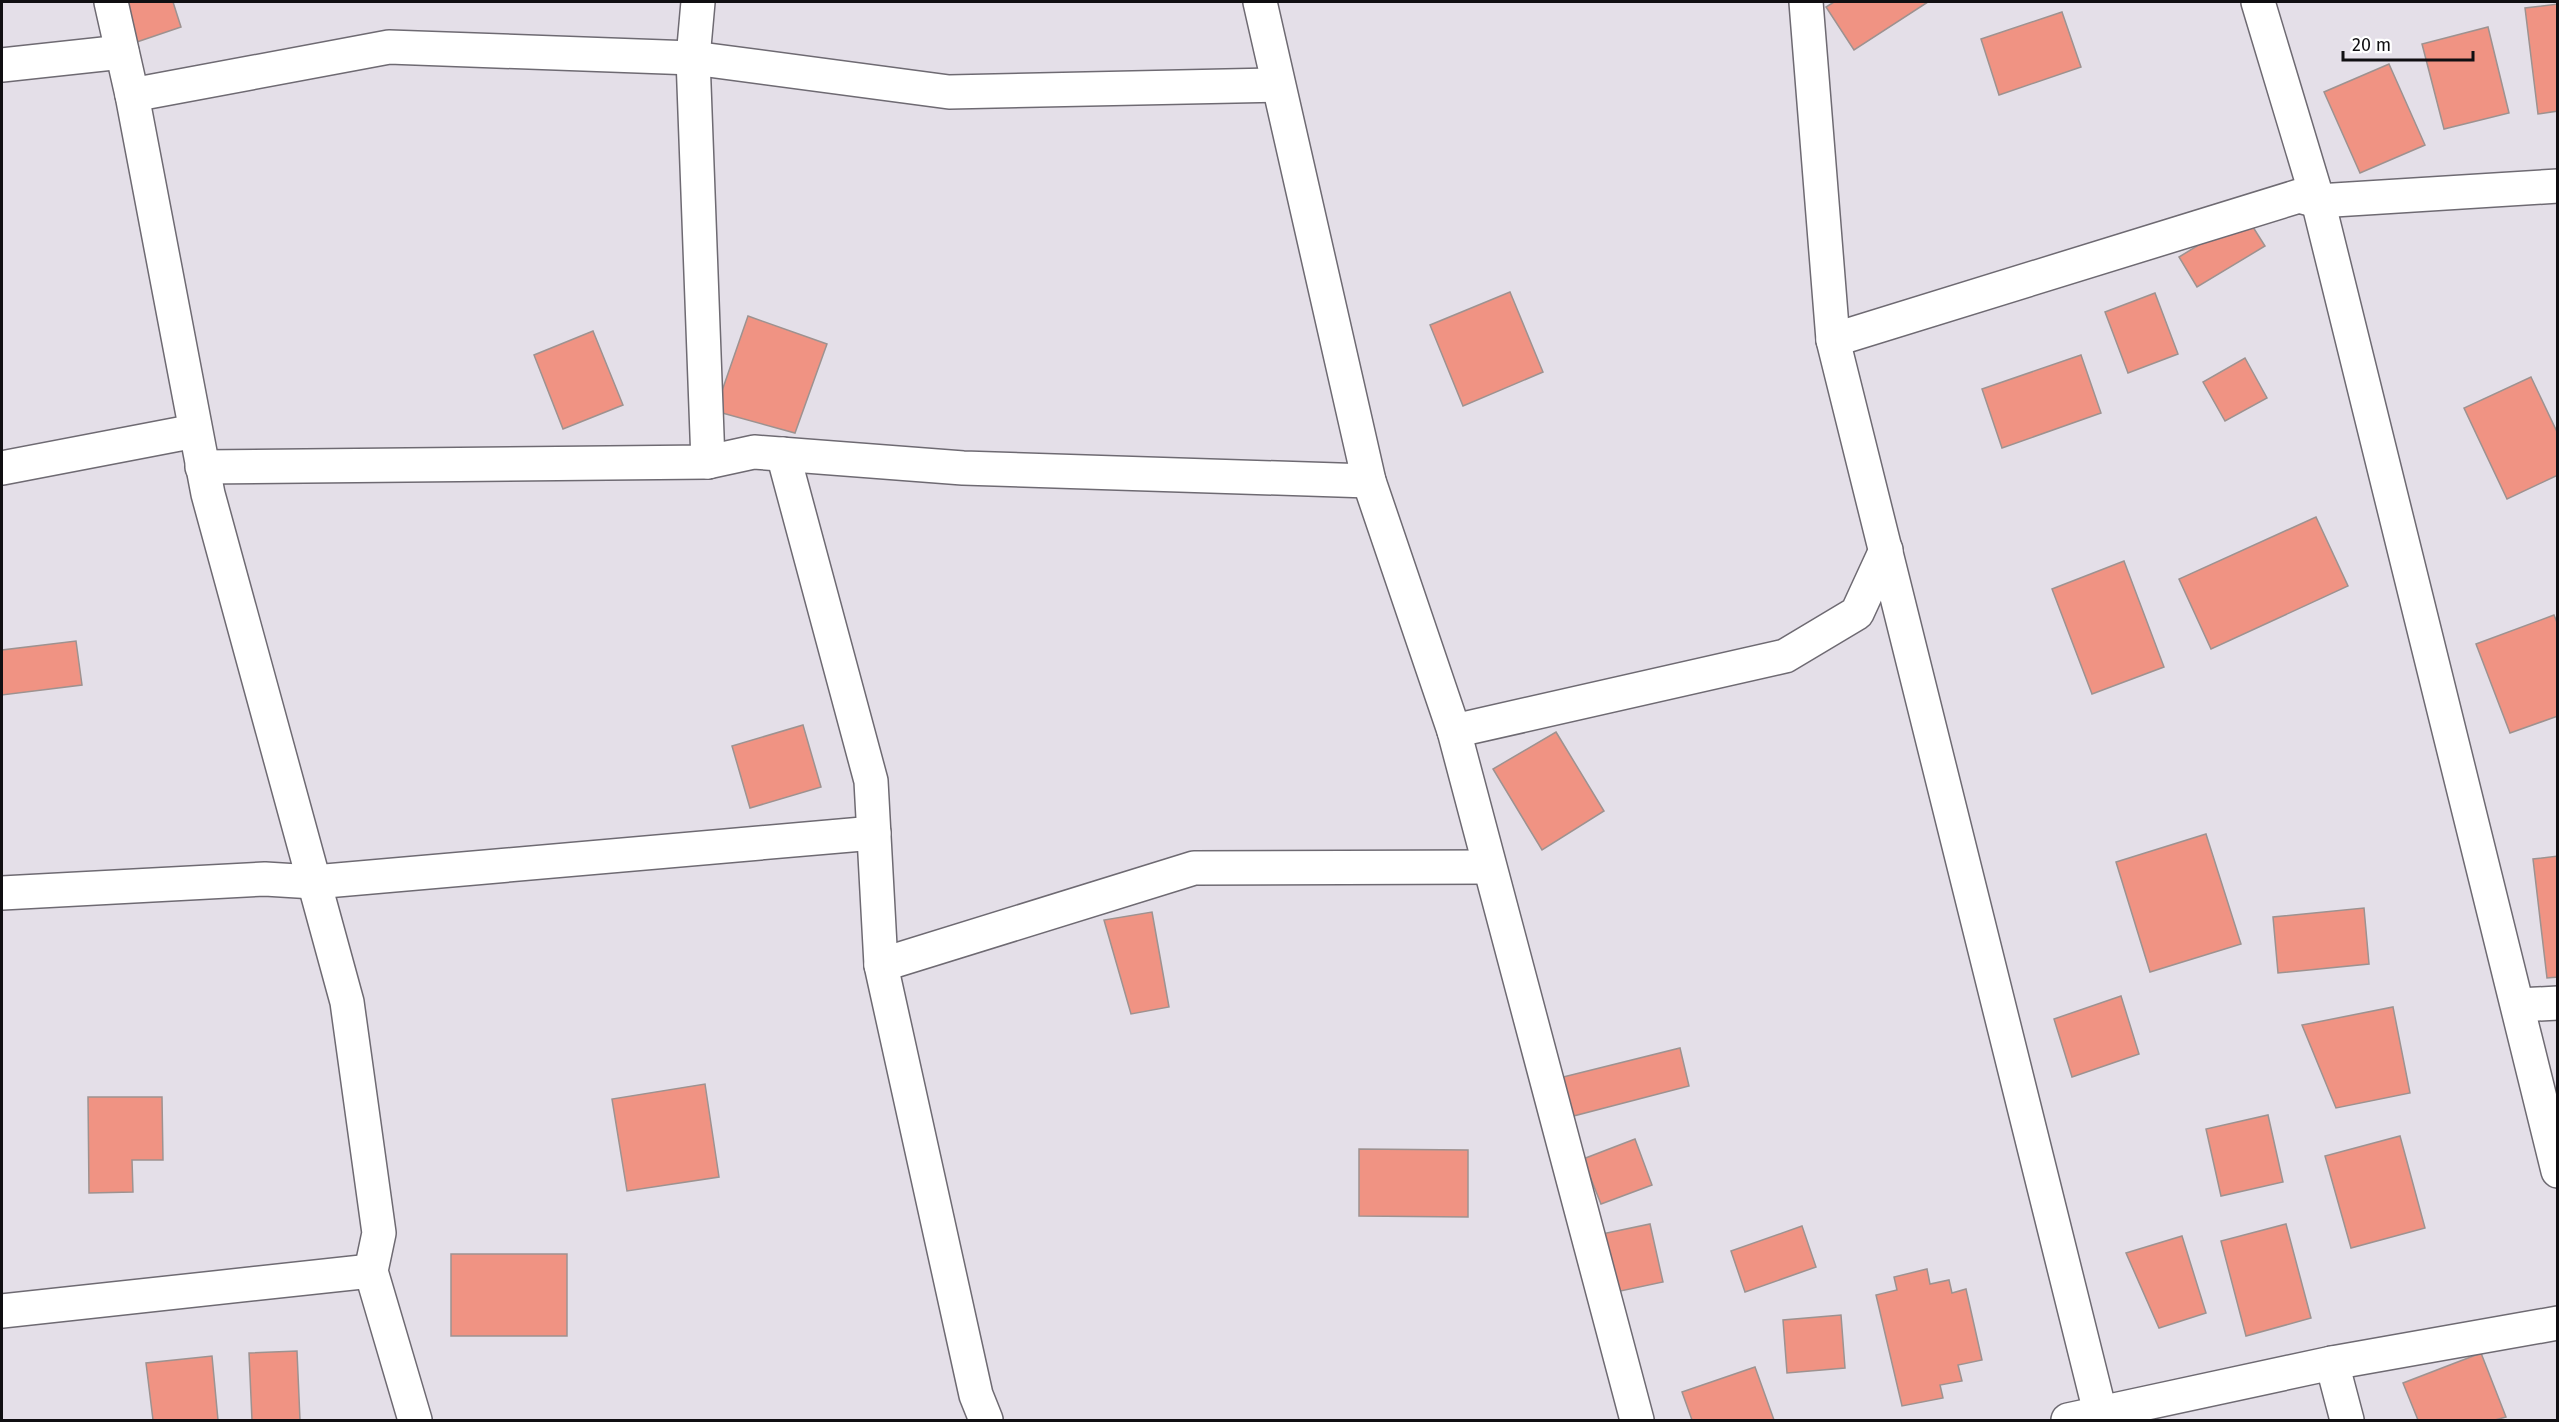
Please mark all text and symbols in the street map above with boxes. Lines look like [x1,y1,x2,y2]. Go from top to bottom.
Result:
scale bar [2343,24,2474,62]
text: 20 m [2352,34,2391,56]

